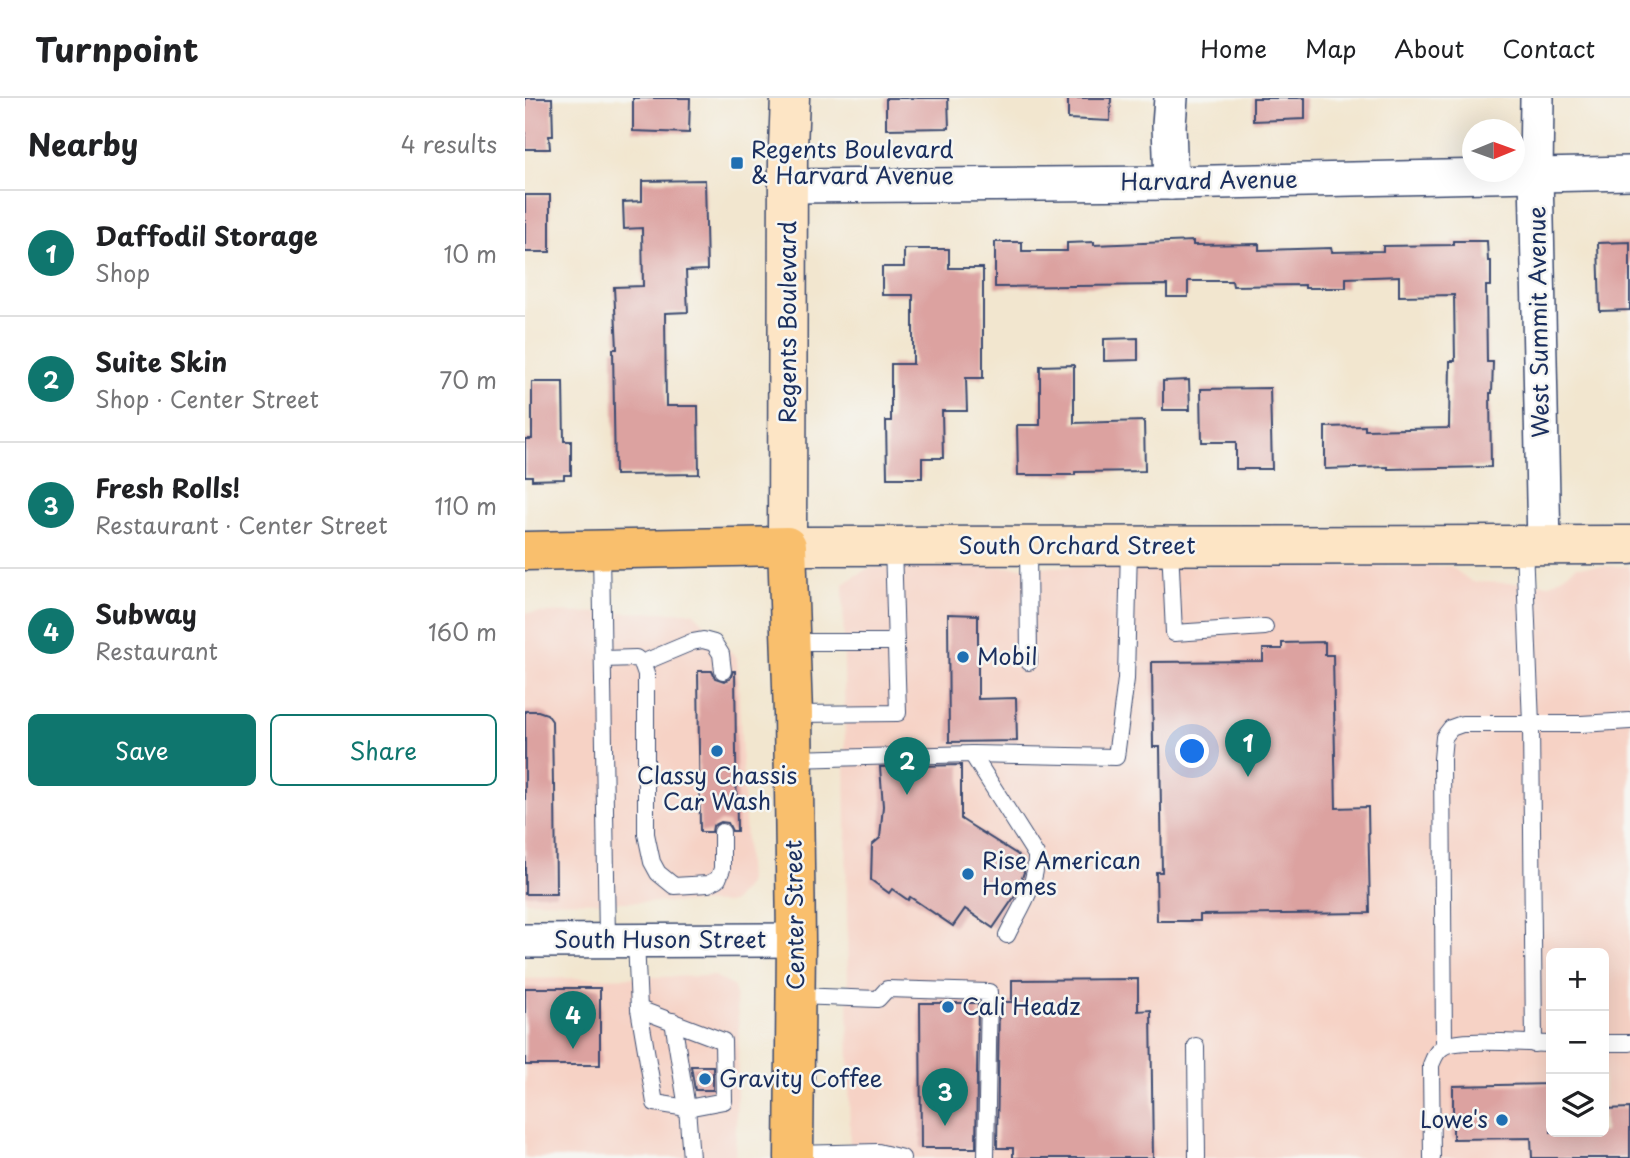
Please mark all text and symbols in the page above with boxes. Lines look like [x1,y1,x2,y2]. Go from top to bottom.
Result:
text: Turnpoint [35,23,199,73]
text: Home [1200,30,1267,66]
text: Map [1305,30,1356,66]
text: About [1394,30,1464,66]
text: Contact [1502,30,1595,66]
north arrow [1462,119,1525,182]
text: Nearby [28,121,138,166]
text: 4 results [401,126,497,161]
place label: Regents Boulevard & Harvard Avenue [751,131,954,192]
marker: Regents Boulevard & Harvard Avenue [729,155,745,171]
street label: Harvard Avenue [1120,160,1298,199]
street label: West Summit Avenue [1518,206,1557,438]
text: Daffodil Storage [95,216,318,255]
street label: Regents Boulevard [769,221,804,423]
text: 1 [46,236,57,271]
text: 10 m [443,236,497,271]
text: Shop [95,255,150,290]
text: Suite Skin [95,342,227,381]
text: 2 [43,362,59,397]
text: 70 m [439,362,497,397]
text: Shop · Center Street [95,381,319,416]
text: Fresh Rolls! [95,468,240,507]
text: 3 [43,488,59,523]
text: 110 m [435,488,497,523]
text: Restaurant · Center Street [95,507,388,542]
street label: South Orchard Street [958,527,1196,562]
text: Subway [95,594,197,633]
text: 4 [43,614,59,649]
text: 160 m [428,614,497,649]
text: Restaurant [95,633,218,668]
place label: Mobil [977,638,1038,673]
marker: Mobil [955,649,971,665]
button: Save [28,714,256,786]
button: Share [270,714,497,786]
pin: 1 [1225,719,1271,777]
your location [1175,734,1209,768]
pin: 2 [884,737,930,795]
marker: Classy Chassis Car Wash [709,743,725,759]
place label: Classy Chassis Car Wash [637,757,797,818]
street label: Center Street [775,839,812,991]
place label: Rise American Homes [982,842,1141,903]
marker: Rise American Homes [960,866,976,882]
street label: South Huson Street [554,921,766,956]
map controls [1546,948,1609,1137]
button: + [1546,948,1609,1011]
place label: Cali Headz [962,988,1080,1023]
pin: 4 [550,991,596,1049]
marker: Cali Headz [940,999,956,1015]
button: − [1546,1011,1609,1074]
place label: Gravity Coffee [719,1060,883,1095]
pin: 3 [922,1068,968,1126]
marker: Gravity Coffee [697,1071,713,1087]
button: layers [1546,1074,1609,1137]
place label: Lowe's [1420,1101,1488,1136]
marker: Lowe's [1494,1112,1510,1128]

